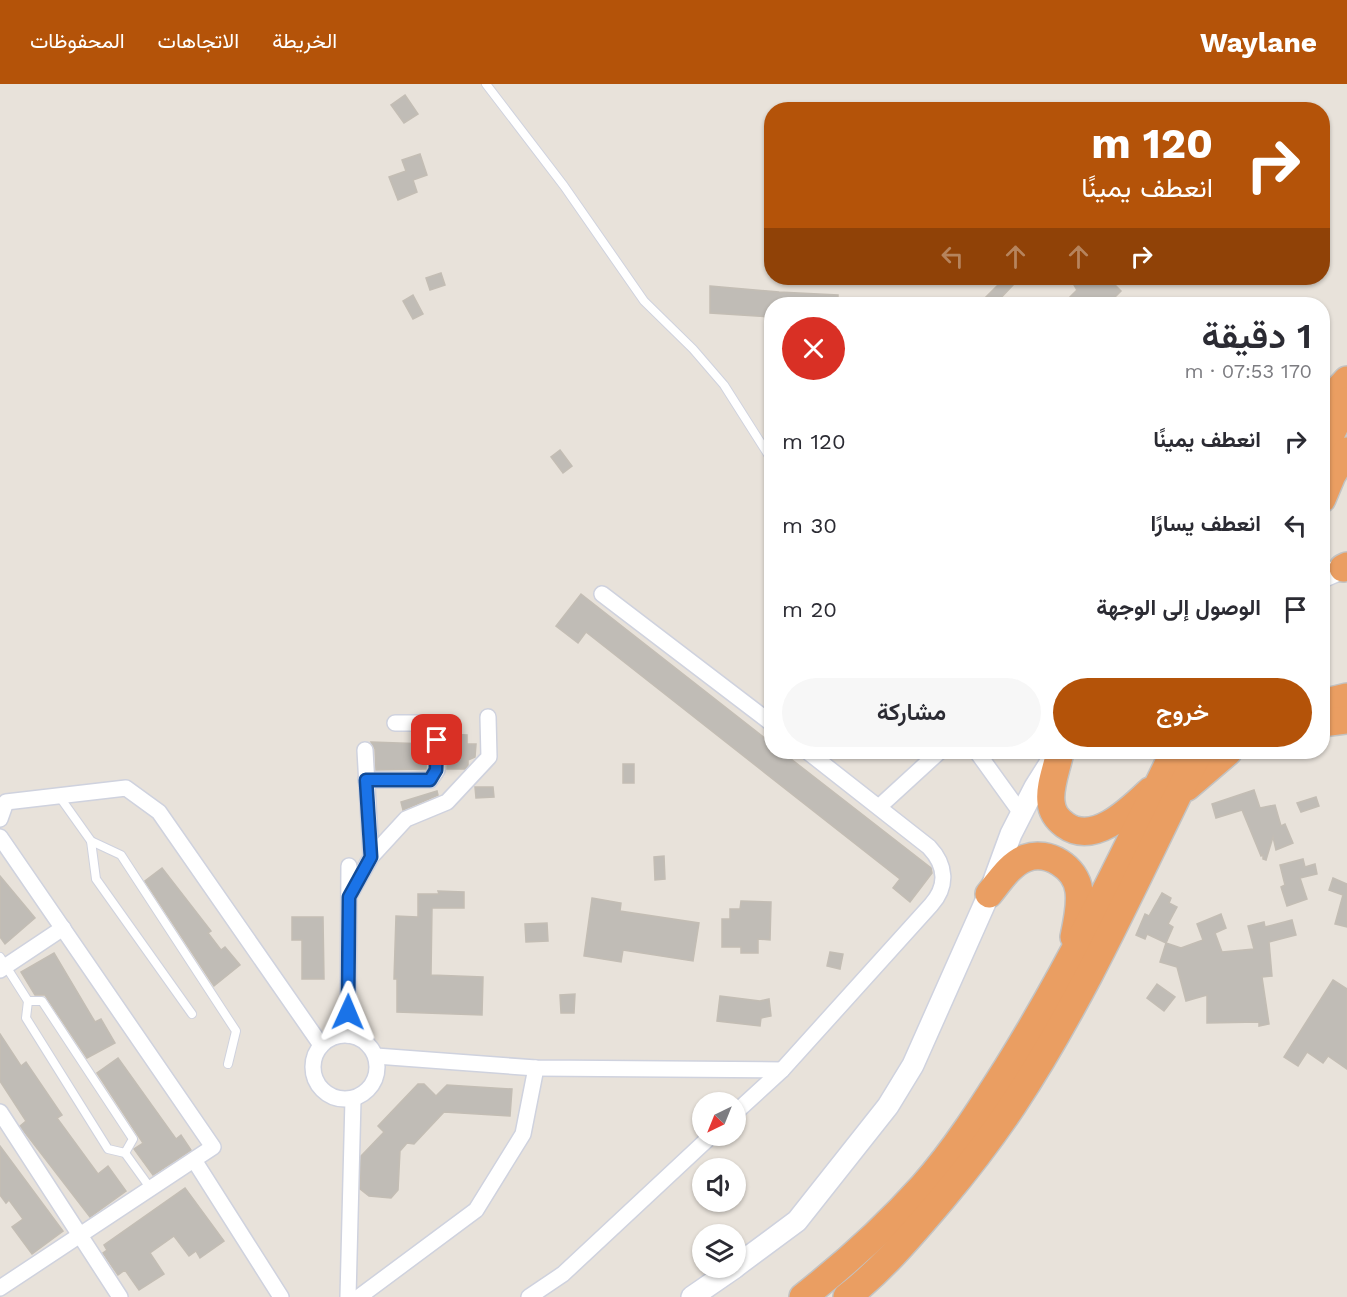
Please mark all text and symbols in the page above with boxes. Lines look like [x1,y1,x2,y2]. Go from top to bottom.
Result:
text: Waylane [1200,26,1317,59]
text: المحفوظات [30,28,125,53]
text: الاتجاهات [158,28,239,53]
text: الخريطة [272,28,337,53]
text: 120 m [1091,119,1213,168]
icon: right [1234,126,1312,204]
text: انعطف يمينًا [1081,172,1213,204]
icon: left [936,240,969,273]
icon: ahead [999,240,1032,273]
icon: ahead [1062,240,1095,273]
icon: right [1125,240,1158,273]
text: 1 دقيقة [1201,315,1312,357]
button: close [782,317,845,380]
text: 170 m · 07:53 [1184,359,1312,383]
icon: right [1279,425,1312,458]
text: انعطف يمينًا [1153,427,1261,452]
text: 120 m [782,429,846,454]
icon: left [1279,509,1312,542]
text: انعطف يسارًا [1151,511,1261,536]
text: 30 m [782,513,837,538]
icon: arrive [1279,593,1312,626]
text: الوصول إلى الوجهة [1096,595,1261,620]
text: 20 m [782,597,837,622]
button: مشاركة [782,678,1041,747]
button: خروج [1053,678,1312,747]
pin [411,714,462,765]
icon: arrive [420,723,453,756]
position arrow [316,980,380,1044]
north arrow [692,1092,746,1146]
map controls [692,1092,746,1278]
button: sound [692,1158,746,1212]
button: layers [692,1224,746,1278]

